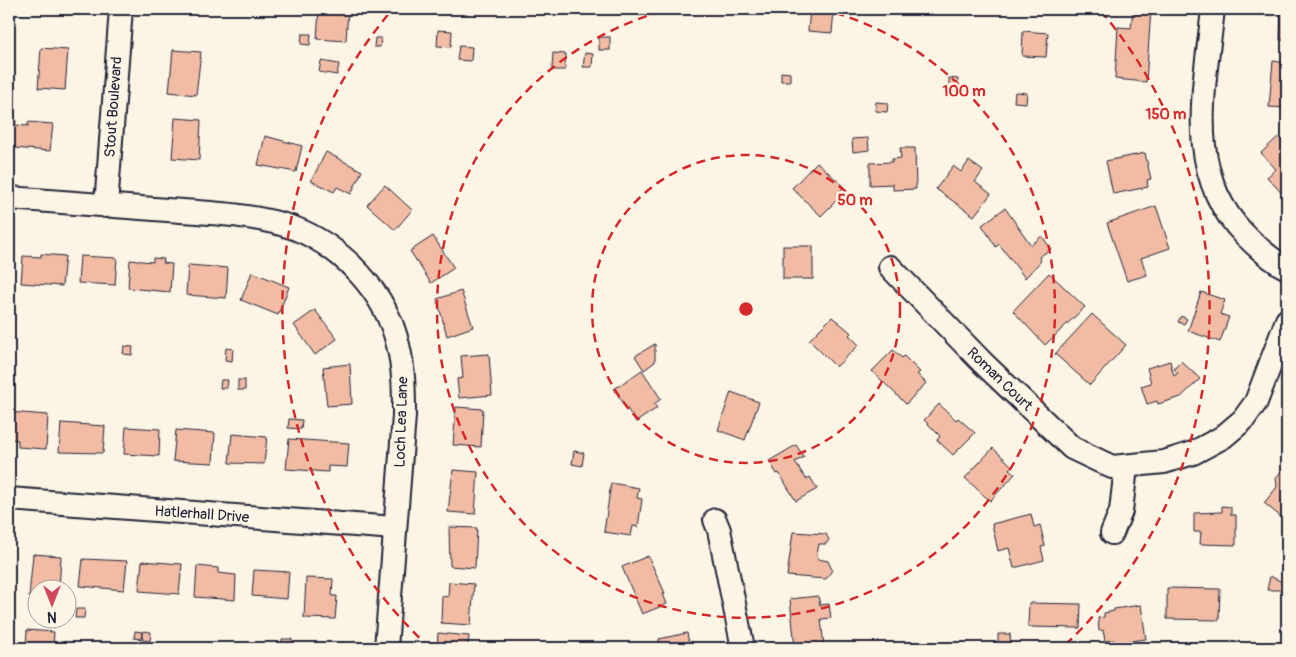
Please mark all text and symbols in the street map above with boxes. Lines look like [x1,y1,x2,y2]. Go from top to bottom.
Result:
street label: Stout Boulevard [101,56,126,158]
text: 100 m [943,82,985,101]
text: 150 m [1146,105,1186,124]
text: 50 m [838,191,872,210]
centre of rings [737,300,755,318]
street label: Roman Court [963,343,1037,416]
street label: Loch Lea Lane [390,375,413,468]
street label: Hatlerhall Drive [154,502,251,527]
north arrow [28,580,78,630]
text: N [47,608,57,625]

